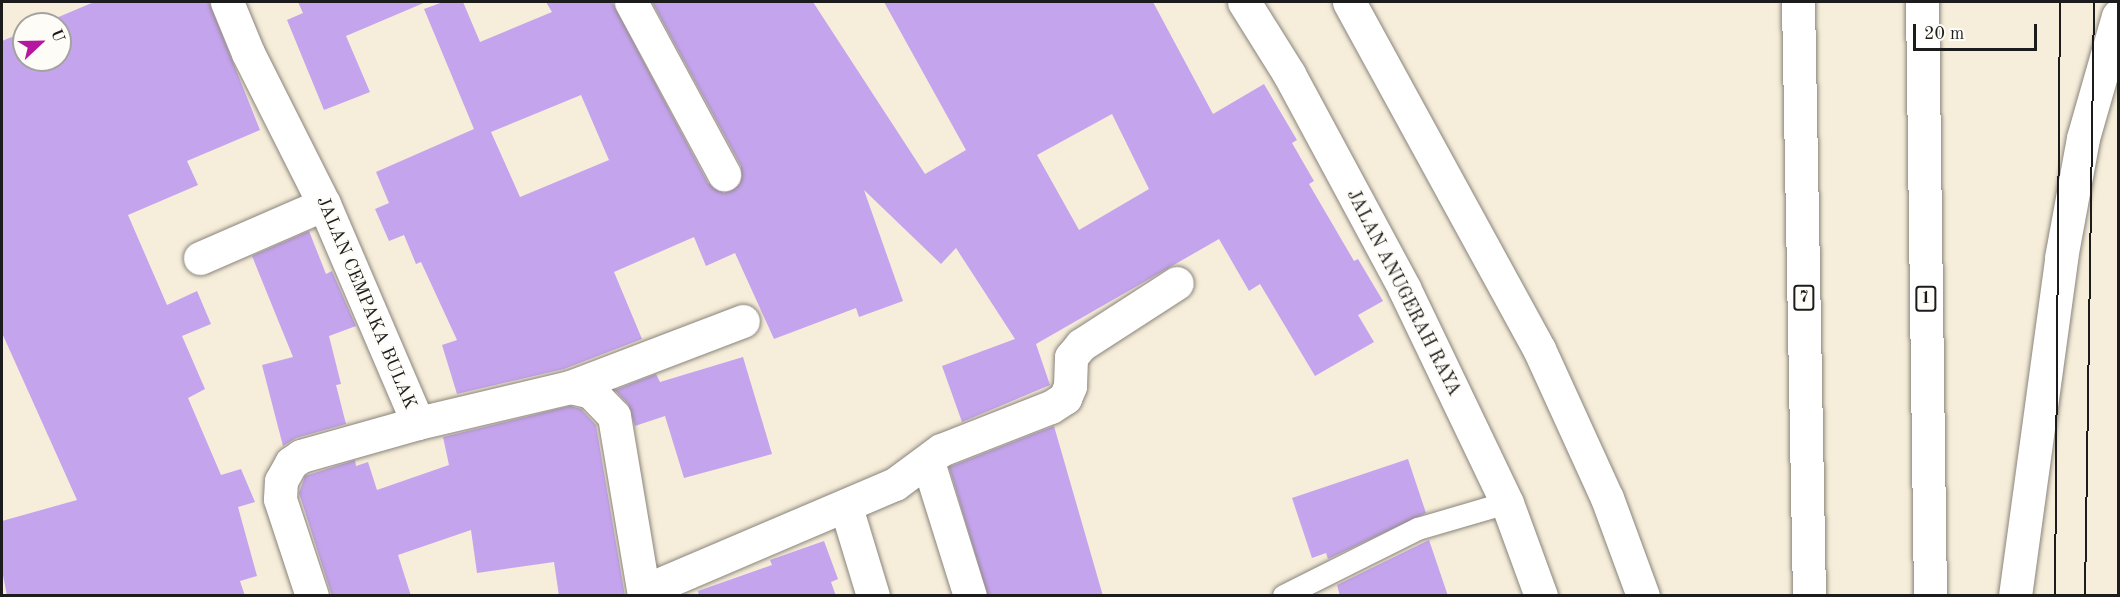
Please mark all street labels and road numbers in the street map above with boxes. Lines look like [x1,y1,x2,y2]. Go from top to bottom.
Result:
street label: JALAN ANUGERAH RAYA [1341,186,1465,400]
street label: JALAN CEMPAKA BULAK [311,193,421,413]
road number: 7 [1792,285,1816,311]
road number: 1 [1914,286,1938,312]

